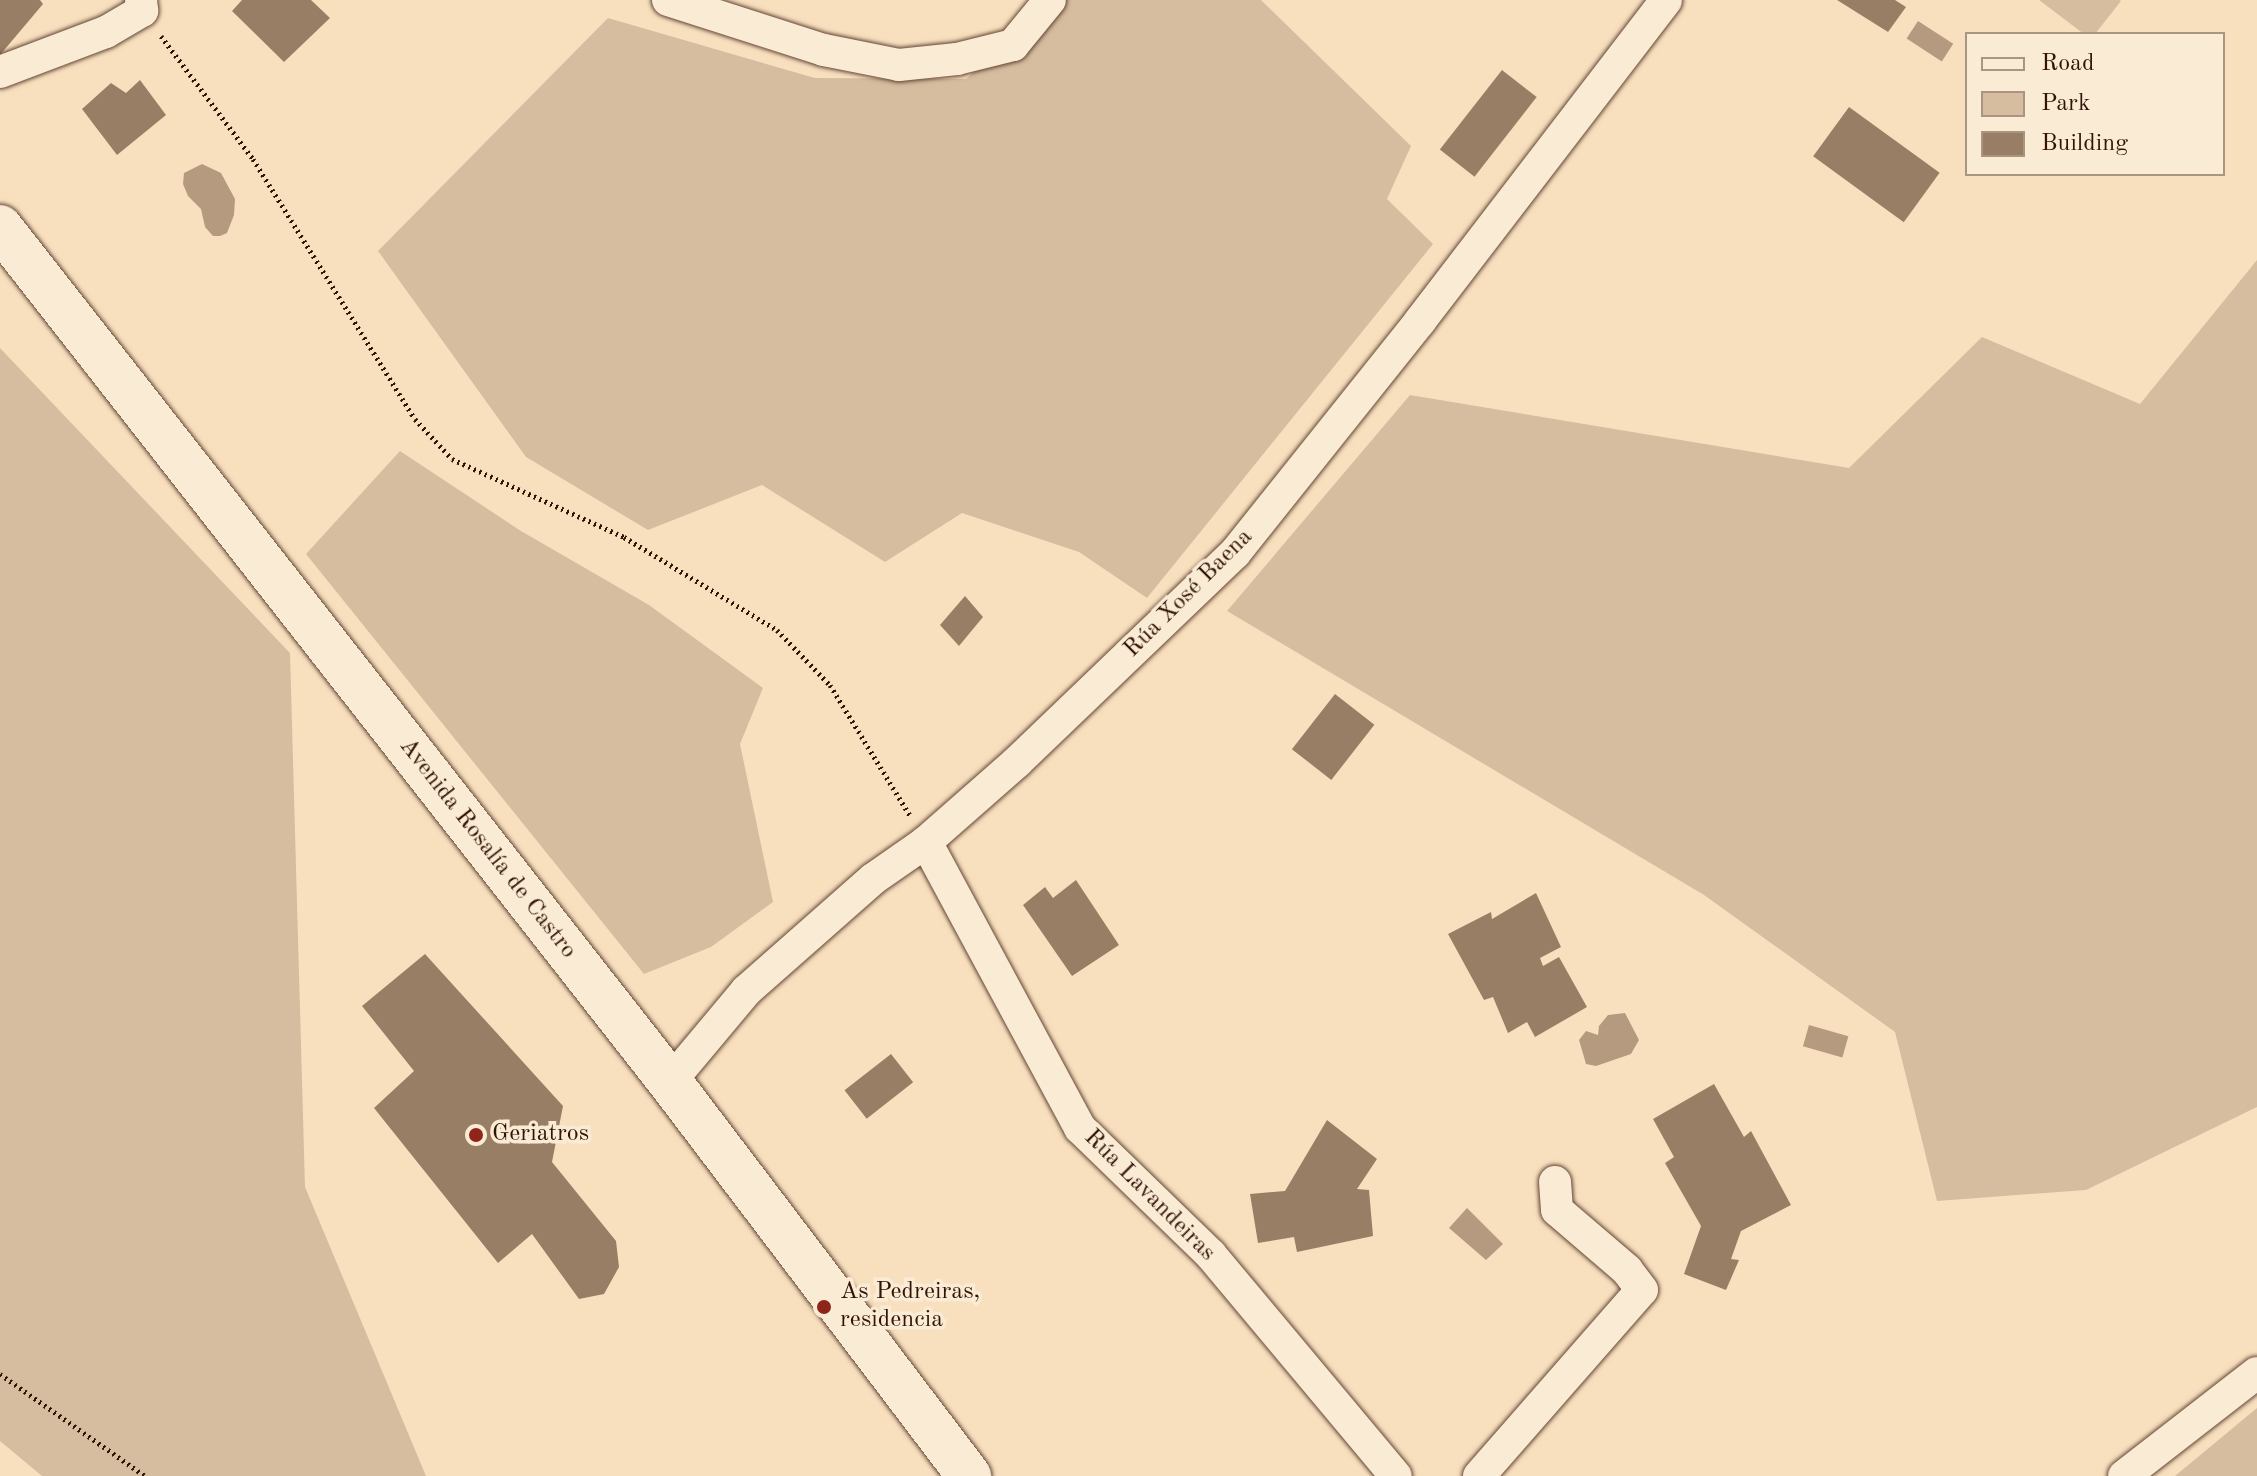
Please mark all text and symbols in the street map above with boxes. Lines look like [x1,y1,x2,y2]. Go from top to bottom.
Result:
legend [1965,32,2225,176]
text: Road [2041,52,2094,76]
text: Park [2041,92,2090,116]
text: Building [2041,132,2128,156]
street label: Rúa Xosé Baena [1119,524,1259,664]
street label: Avenida Rosalía de Castro [392,733,582,965]
place label: Geriatros [492,1121,589,1149]
street label: Rúa Lavandeiras [1077,1124,1221,1268]
marker: Geriatros [467,1126,485,1144]
place label: As Pedreiras, residencia [840,1279,980,1335]
marker: As Pedreiras, residencia [815,1298,833,1316]

